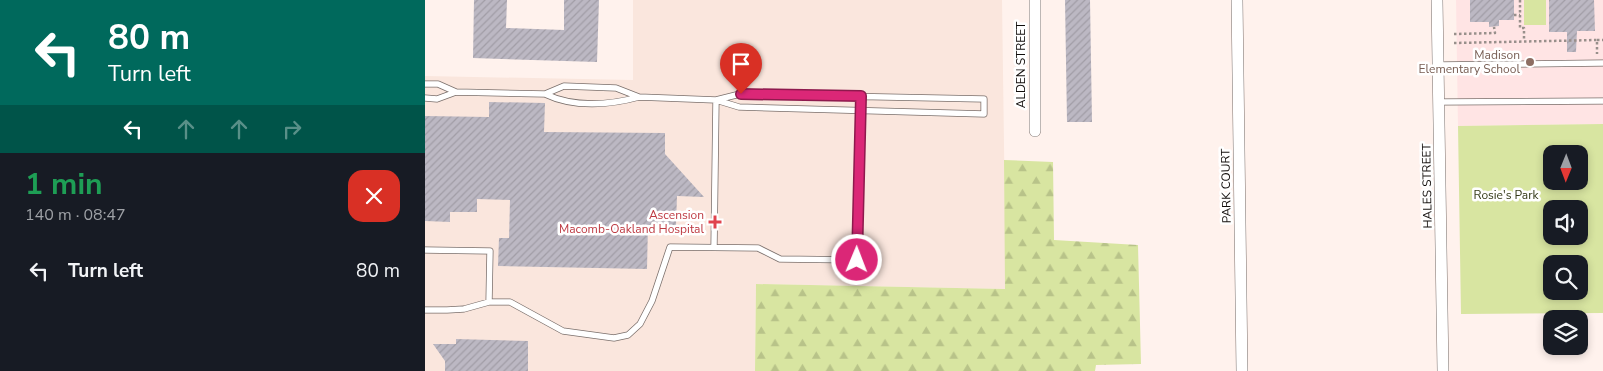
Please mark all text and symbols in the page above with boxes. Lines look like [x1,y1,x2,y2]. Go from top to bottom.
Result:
text: 80 m [108,14,190,61]
icon: left [25,20,90,85]
street label: ALDEN STREET [1013,21,1029,108]
pin [720,43,762,94]
place label: Madison Elementary School [1419,47,1520,77]
icon: arrive [727,50,755,78]
marker: Madison Elementary School [1524,56,1536,68]
text: Turn left [108,59,191,89]
icon: left [119,115,147,143]
icon: ahead [172,115,200,143]
icon: ahead [225,115,253,143]
icon: right [278,115,306,143]
street label: HALES STREET [1418,142,1436,229]
north arrow [1543,145,1587,190]
map controls [1543,145,1588,355]
street label: PARK COURT [1217,148,1235,224]
text: 1 min [25,164,103,205]
button: close [348,170,400,222]
park label: Rosie's Park [1474,187,1539,203]
button: sound [1543,200,1588,245]
text: 140 m · 08:47 [25,204,126,226]
place label: Ascension Macomb-Oakland Hospital [559,207,704,237]
marker: Ascension Macomb-Oakland Hospital [708,215,722,229]
position arrow [830,233,882,285]
button: search [1543,255,1588,300]
icon: left [25,257,53,285]
text: Turn left [68,258,143,284]
text: 80 m [356,258,400,284]
button: layers [1543,310,1588,355]

